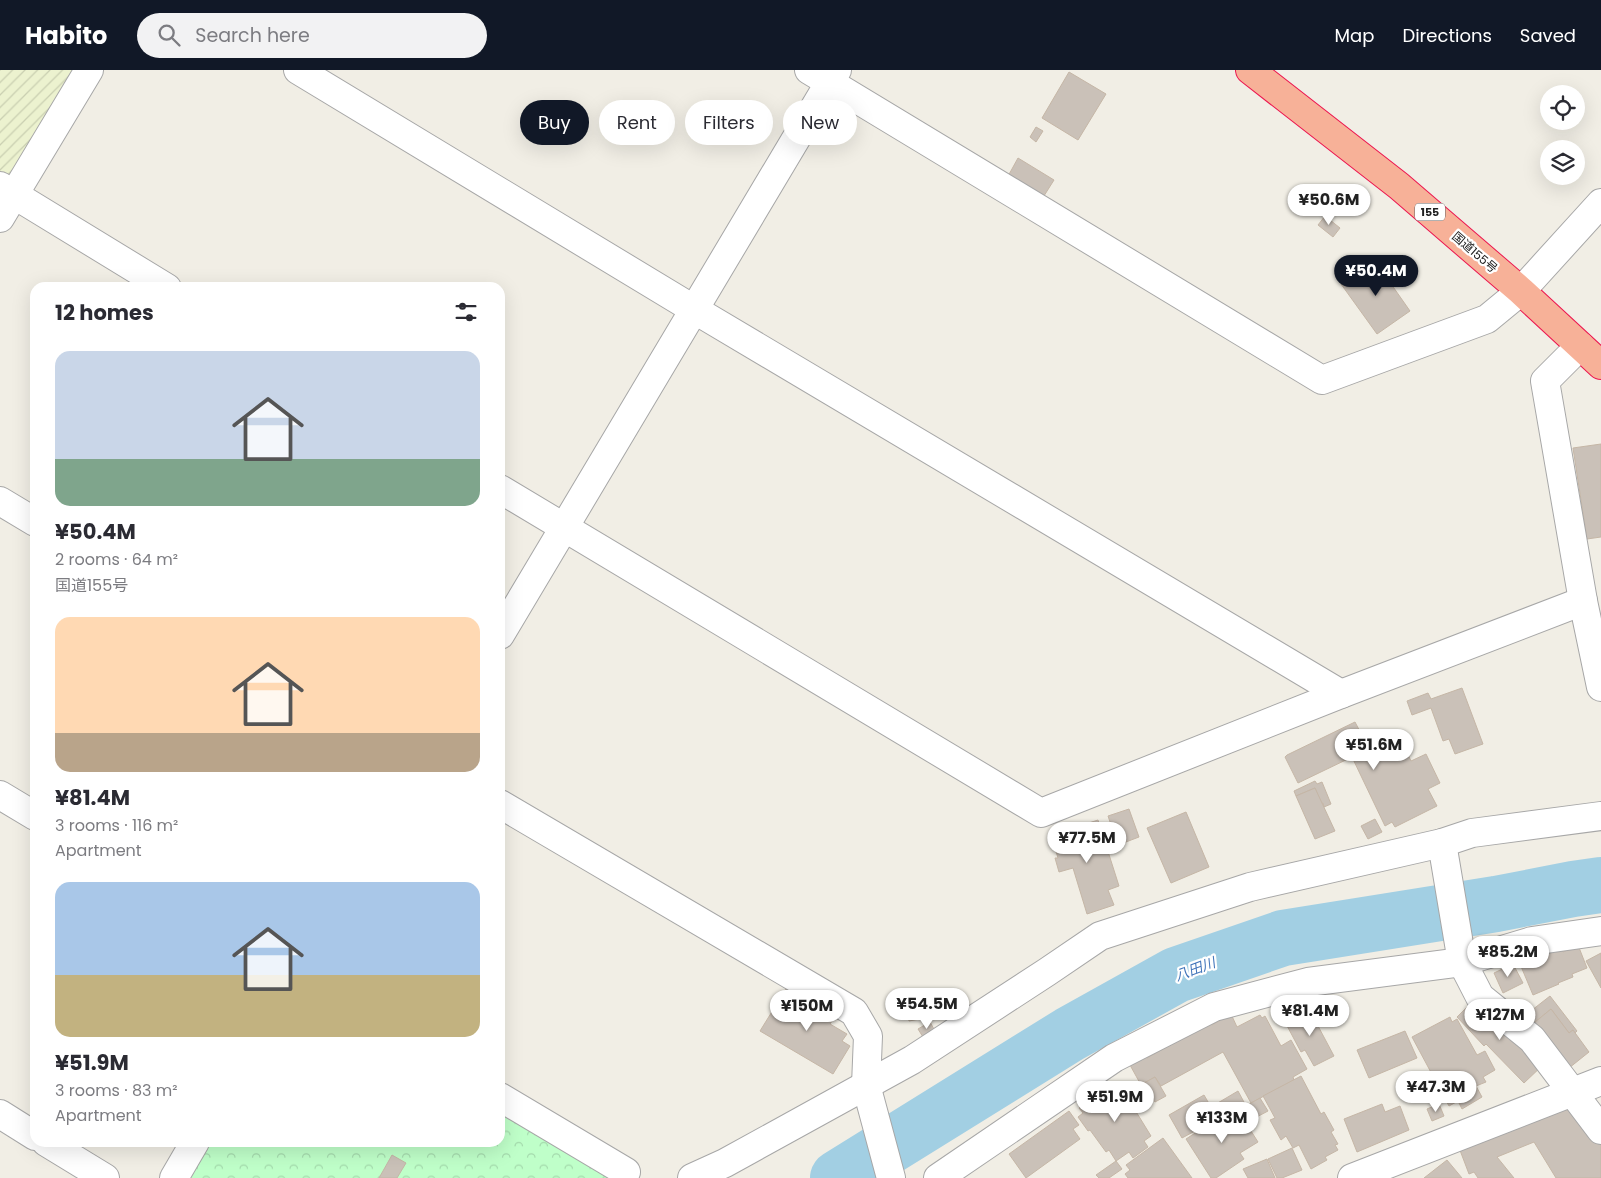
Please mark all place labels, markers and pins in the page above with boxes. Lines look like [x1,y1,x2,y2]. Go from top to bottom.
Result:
pin: ¥50.6M [1288,184,1370,226]
pin: ¥50.4M [1335,254,1417,297]
pin: ¥51.6M [1333,728,1415,771]
pin: ¥77.5M [1046,822,1128,864]
pin: ¥85.2M [1467,936,1549,978]
pin: ¥54.5M [886,988,968,1030]
pin: ¥150M [772,990,842,1032]
pin: ¥81.4M [1269,994,1351,1037]
pin: ¥127M [1465,998,1535,1041]
pin: ¥47.3M [1395,1070,1477,1113]
pin: ¥51.9M [1074,1080,1156,1123]
pin: ¥133M [1187,1102,1257,1144]

